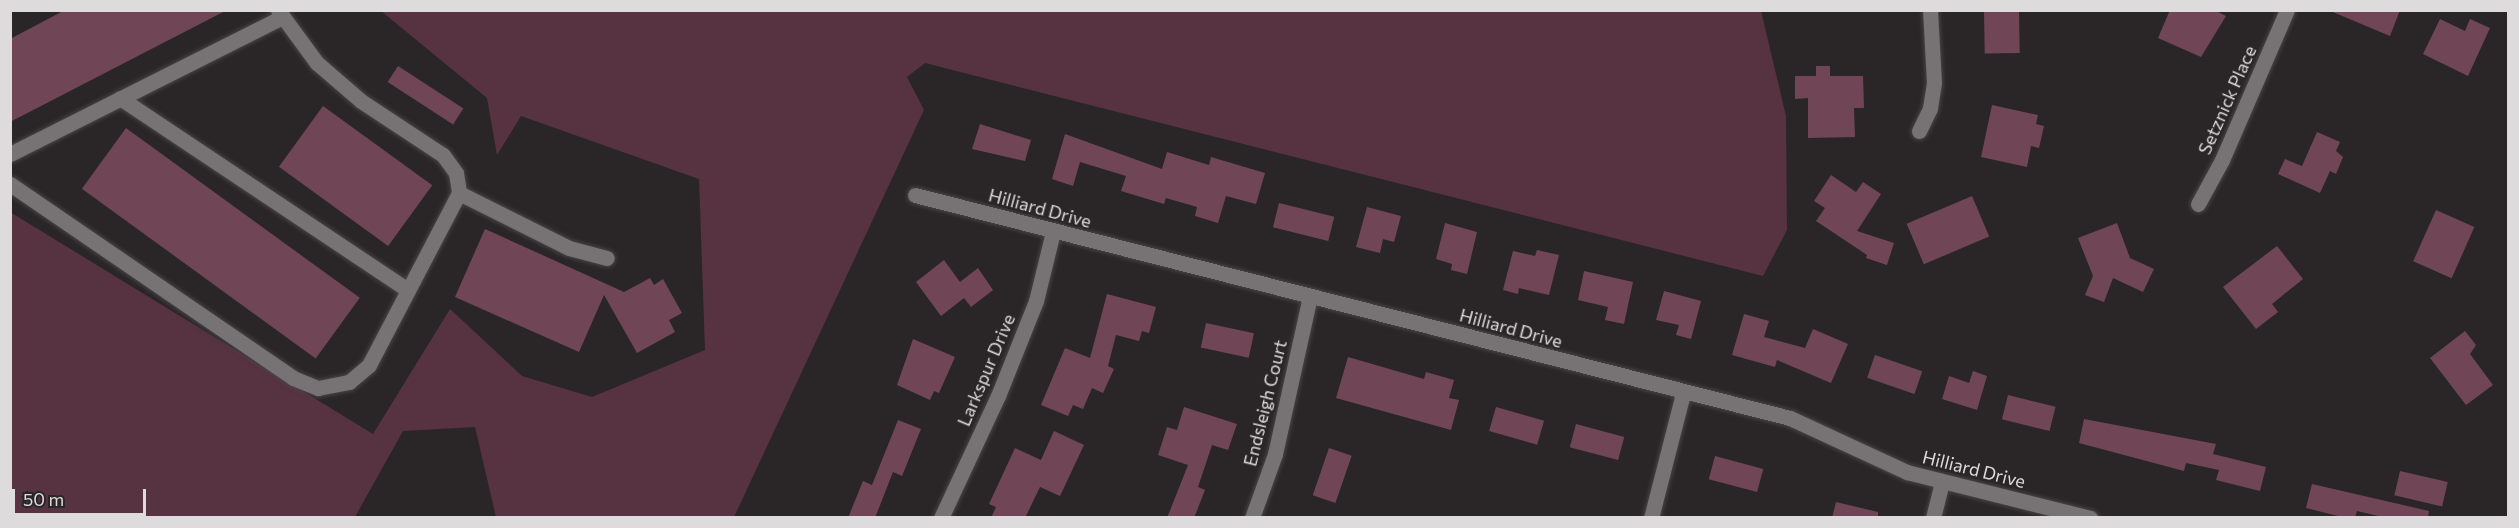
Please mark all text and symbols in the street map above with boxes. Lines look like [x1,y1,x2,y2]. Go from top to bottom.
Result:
street label: Setznick Place [2193,42,2261,158]
street label: Hilliard Drive [986,184,1094,232]
street label: Hilliard Drive [1457,304,1565,352]
street label: Larkspur Drive [953,311,1019,429]
street label: Endsleigh Court [1239,338,1291,468]
street label: Hilliard Drive [1920,446,2028,492]
scale bar [15,477,148,515]
text: 50 m [23,488,64,510]

